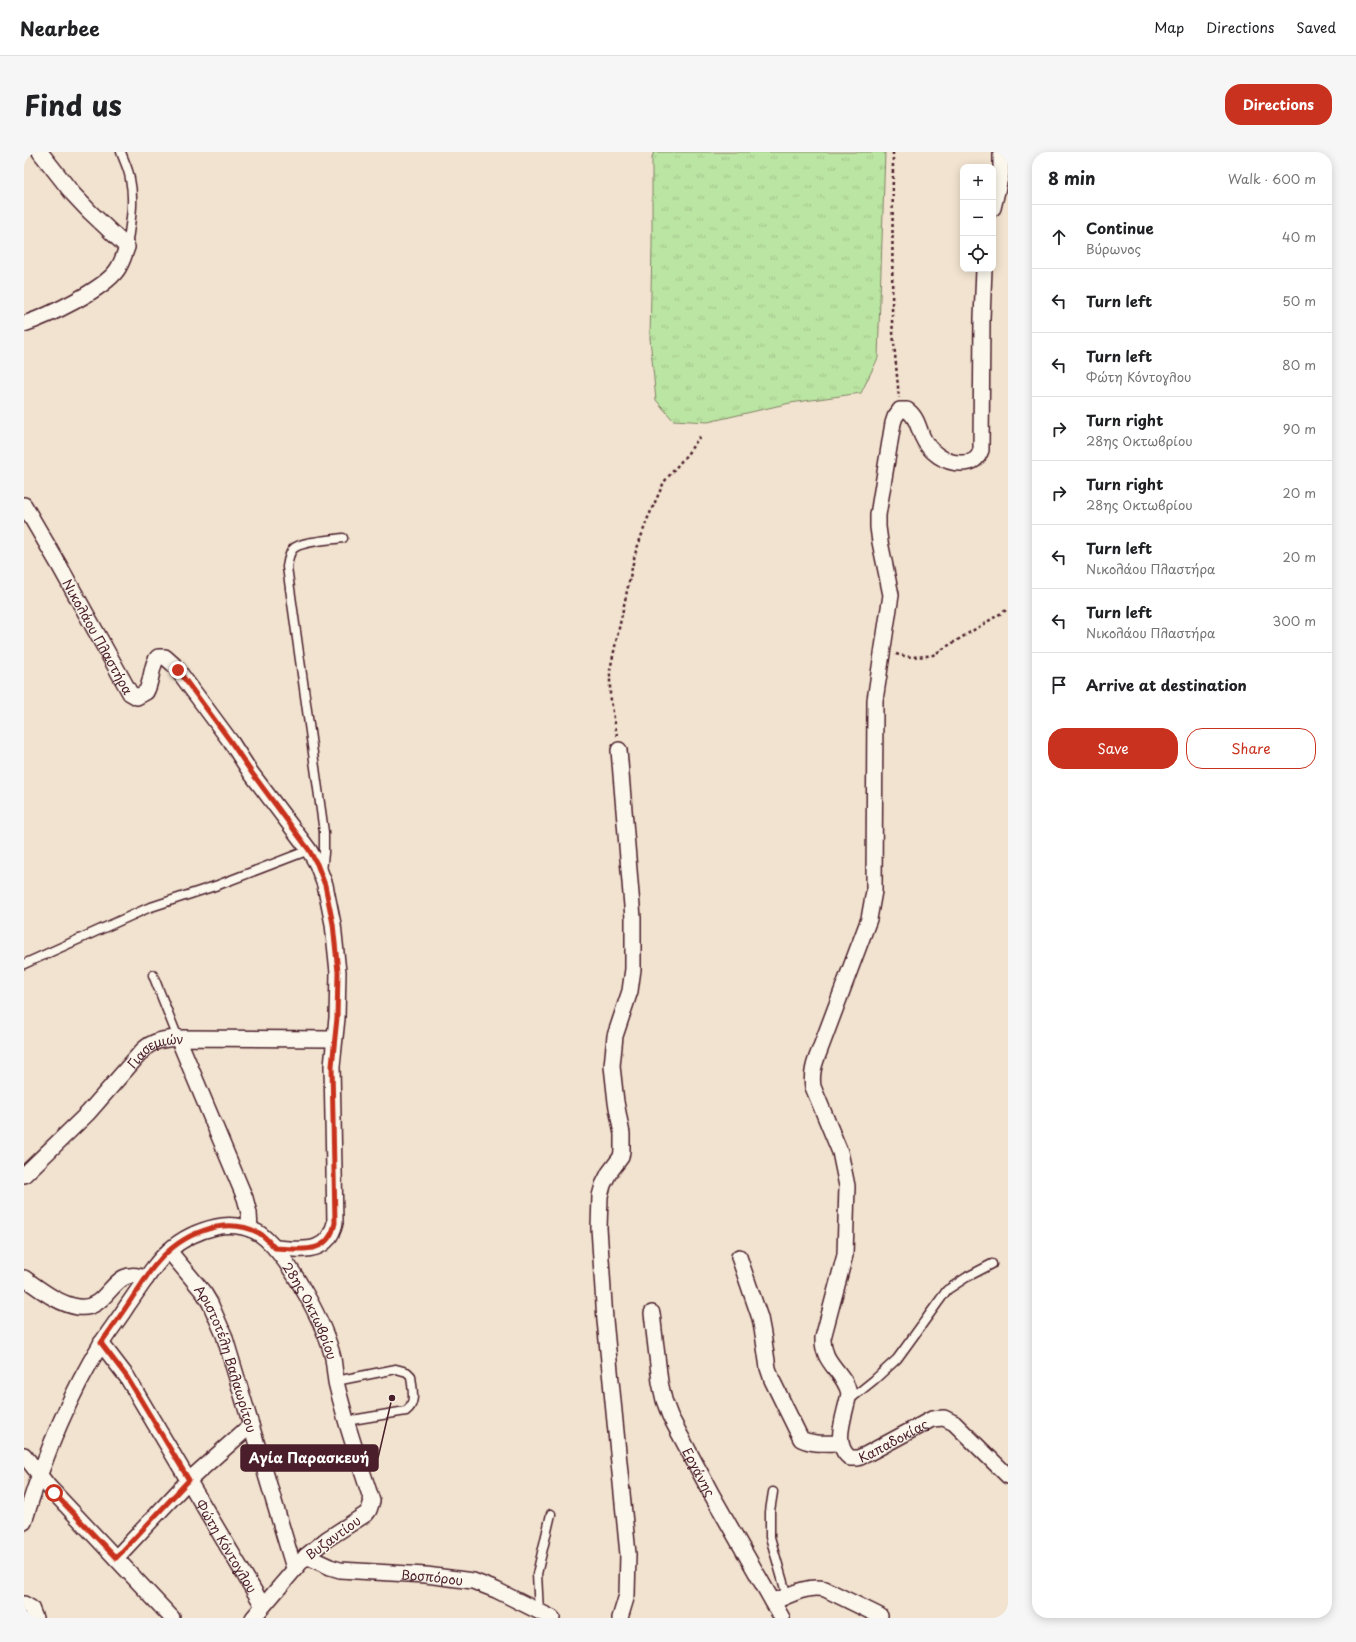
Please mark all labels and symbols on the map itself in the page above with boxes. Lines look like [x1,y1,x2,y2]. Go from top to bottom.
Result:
street label: Νικολάου Πλαστήρα [59,575,139,698]
route end [169,661,187,679]
street label: Γιασεμιών [122,1028,184,1072]
street label: 28ης Οκτωβρίου [279,1258,343,1361]
street label: Αριστοτέλη Βαλαωρίτου [191,1280,262,1435]
street label: Καπαδοκίας [855,1413,931,1466]
street label: Εργάνης [679,1444,721,1500]
callout: Αγία Παρασκευή [241,1445,378,1471]
text: Αγία Παρασκευή [248,1447,369,1468]
route start [45,1484,63,1502]
street label: Φώτη Κόντογλου [192,1495,262,1596]
street label: Βυζαντίου [302,1511,364,1563]
street label: Βοσπόρου [400,1564,464,1589]

